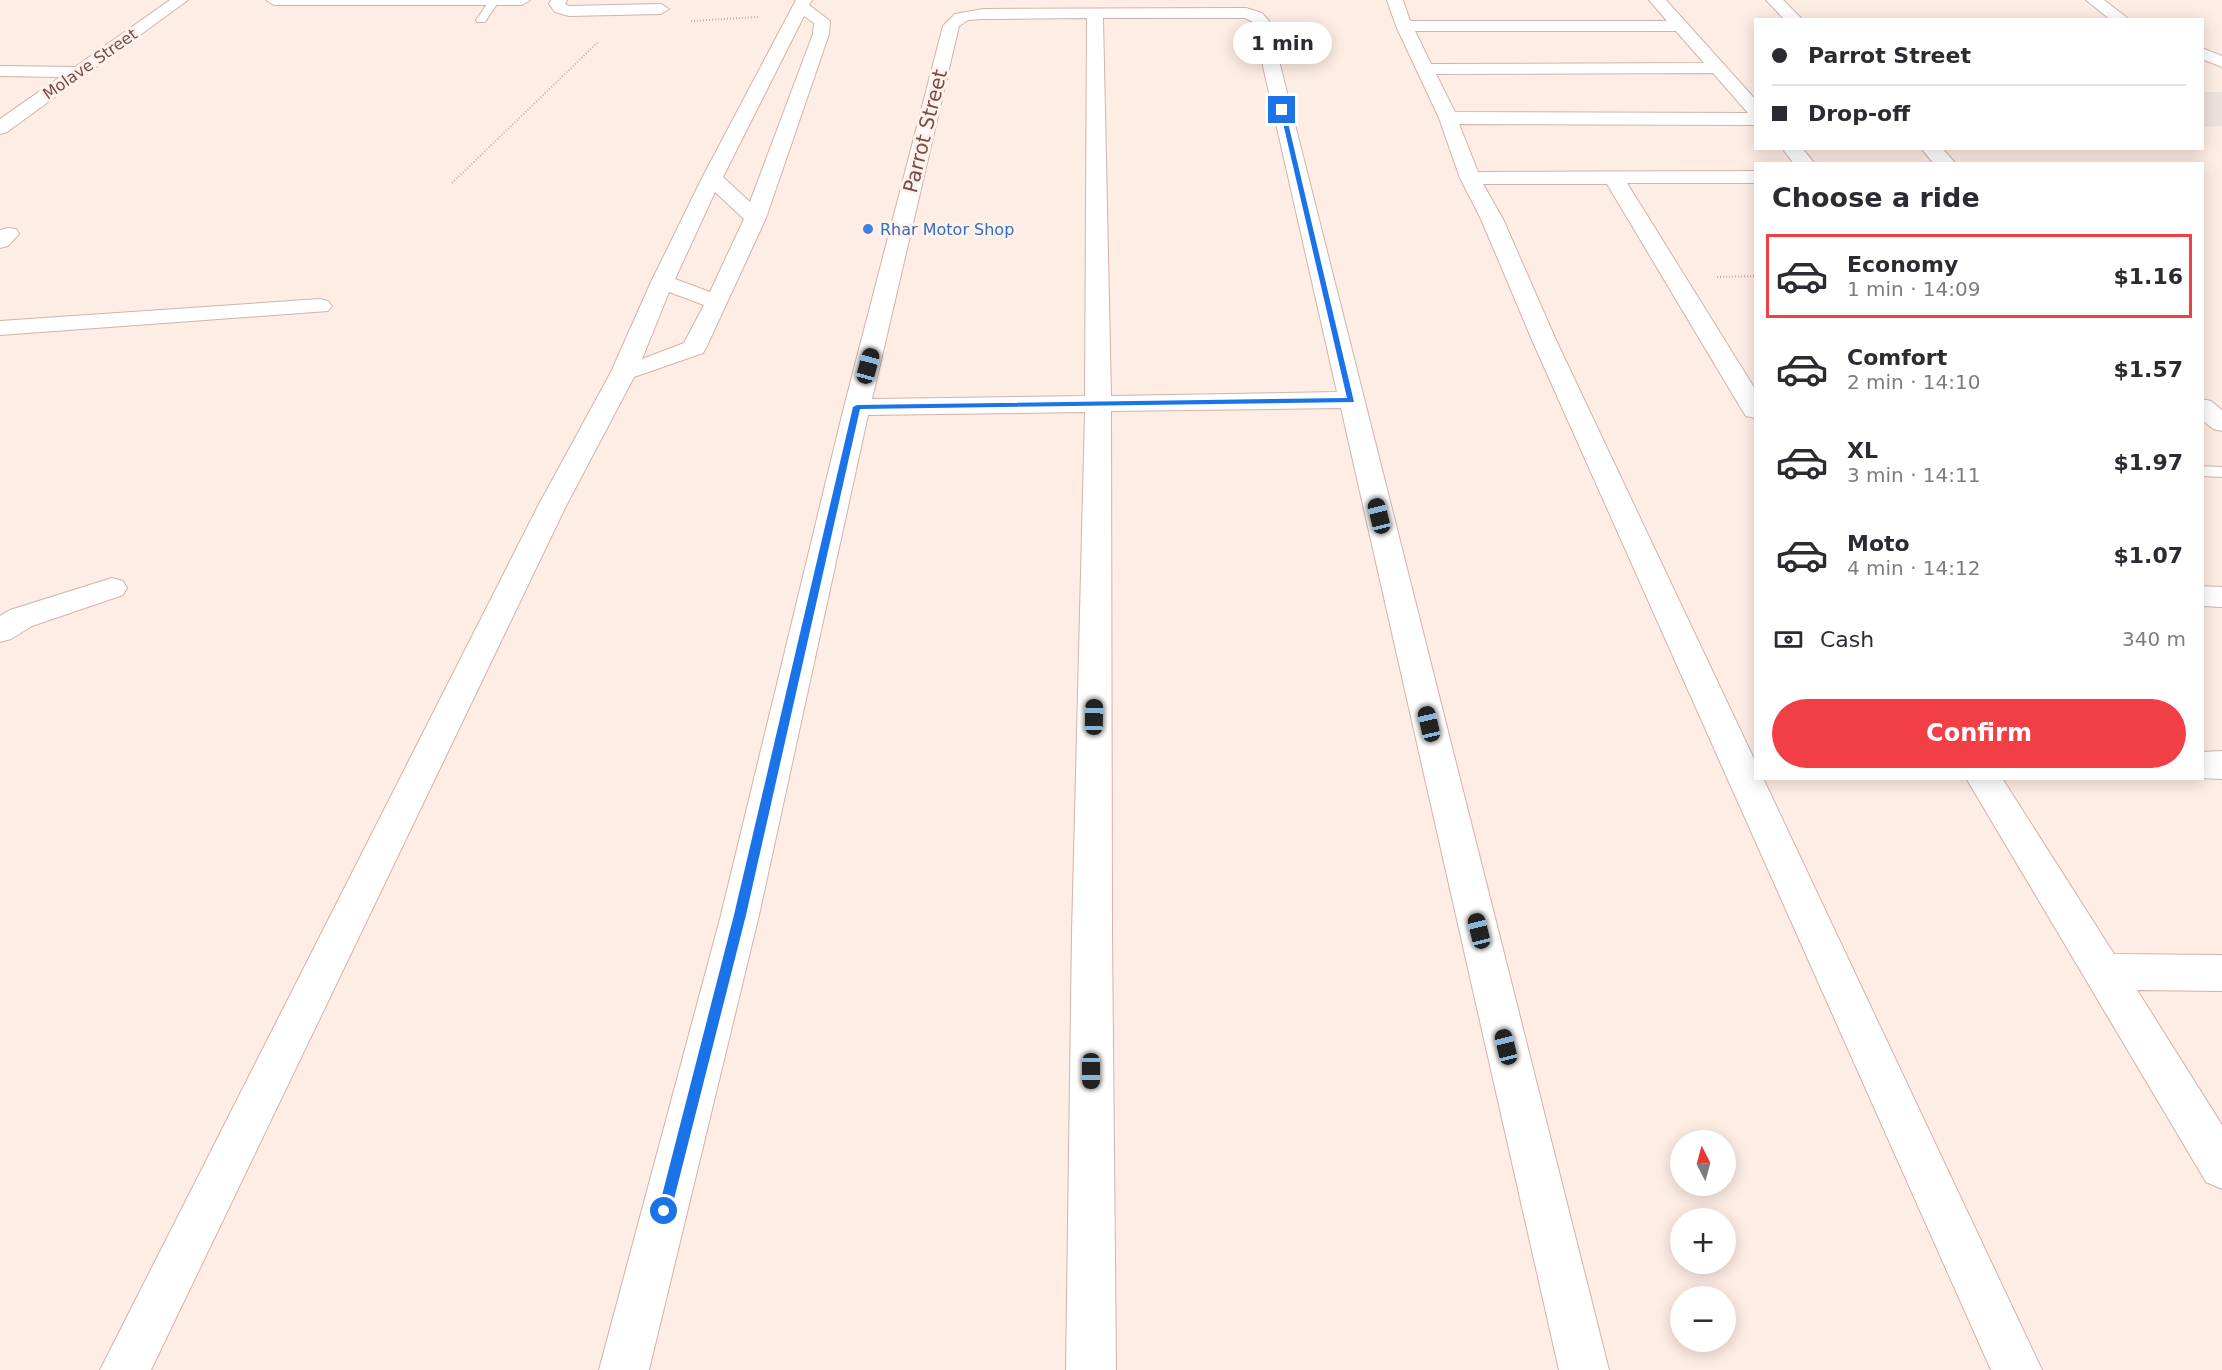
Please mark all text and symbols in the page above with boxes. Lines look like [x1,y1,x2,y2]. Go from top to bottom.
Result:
callout: 1 min [1232,23,1332,65]
street label: Molave Street [39,24,141,104]
text: 1 min [1251,31,1314,55]
text: Parrot Street [1808,43,1971,68]
street label: Parrot Street [898,67,952,195]
route end [1268,96,1295,123]
text: Drop-off [1808,101,1910,126]
text: Choose a ride [1772,182,1980,213]
place label: Rhar Motor Shop [880,220,1014,239]
marker: Rhar Motor Shop [861,222,875,236]
icon: car [1775,249,1829,303]
text: Economy [1847,252,1958,277]
text: $1.16 [2113,264,2183,289]
text: 1 min · 14:09 [1847,277,1981,301]
icon: car [1775,342,1829,396]
text: Comfort [1847,345,1947,370]
car [855,346,881,386]
text: $1.57 [2113,357,2183,382]
text: 2 min · 14:10 [1847,370,1981,394]
icon: car [1775,435,1829,489]
text: XL [1847,438,1878,463]
text: $1.97 [2113,450,2183,475]
text: 3 min · 14:11 [1847,463,1981,487]
car [1366,496,1392,536]
icon: car [1775,528,1829,582]
text: Moto [1847,531,1910,556]
text: $1.07 [2113,543,2183,568]
text: 4 min · 14:12 [1847,556,1981,580]
icon: cash [1772,623,1805,656]
text: Cash [1820,627,1874,652]
text: 340 m [2122,627,2186,651]
car [1085,699,1103,735]
button: Confirm [1772,699,2186,768]
car [1416,704,1442,744]
car [1466,911,1492,951]
car [1493,1027,1519,1067]
car [1082,1053,1100,1089]
north arrow [1670,1130,1736,1196]
map controls [1670,1130,1736,1352]
route start [650,1197,677,1224]
button: + [1670,1208,1736,1274]
button: − [1670,1286,1736,1352]

